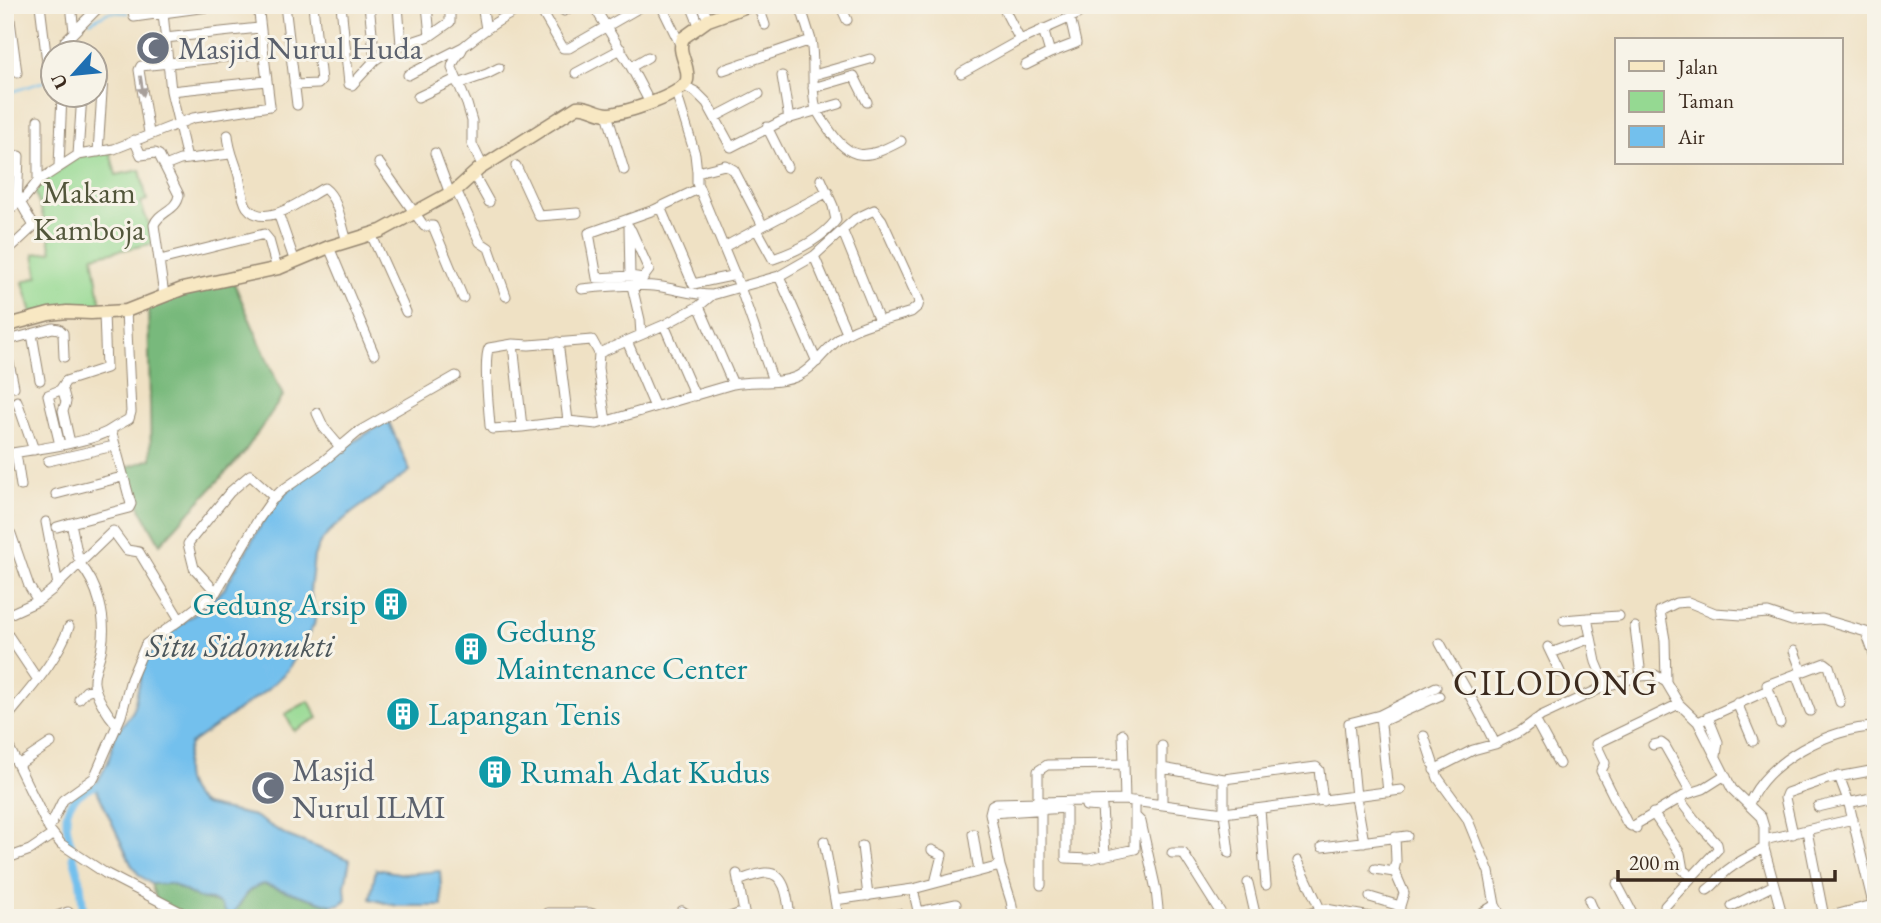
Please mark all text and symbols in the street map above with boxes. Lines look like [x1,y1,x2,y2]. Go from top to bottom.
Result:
place label: Masjid Nurul Huda [178,27,423,69]
mosque icon: Masjid Nurul Huda [134,29,172,67]
north arrow [38,38,108,108]
legend [1615,38,1842,164]
text: Jalan [1676,53,1718,80]
text: U [45,70,74,93]
one-way arrow [137,75,148,97]
text: Taman [1678,87,1734,114]
text: Air [1677,123,1705,150]
park label: Makam Kamboja [33,171,145,250]
place label: Gedung Arsip [193,583,366,625]
building icon: Gedung Arsip [372,585,410,623]
place label: Gedung Maintenance Center [496,610,748,689]
water label: Situ Sidomukti [145,624,336,667]
building icon: Gedung Maintenance Center [452,630,490,668]
district label: CILODONG [1453,660,1659,705]
place label: Lapangan Tenis [428,693,621,735]
building icon: Lapangan Tenis [384,695,422,733]
place label: Masjid Nurul ILMI [292,749,445,828]
place label: Rumah Adat Kudus [520,751,770,793]
building icon: Rumah Adat Kudus [476,753,514,791]
mosque icon: Masjid Nurul ILMI [249,769,287,807]
scale bar [1618,839,1836,883]
text: 200 m [1629,849,1680,876]

